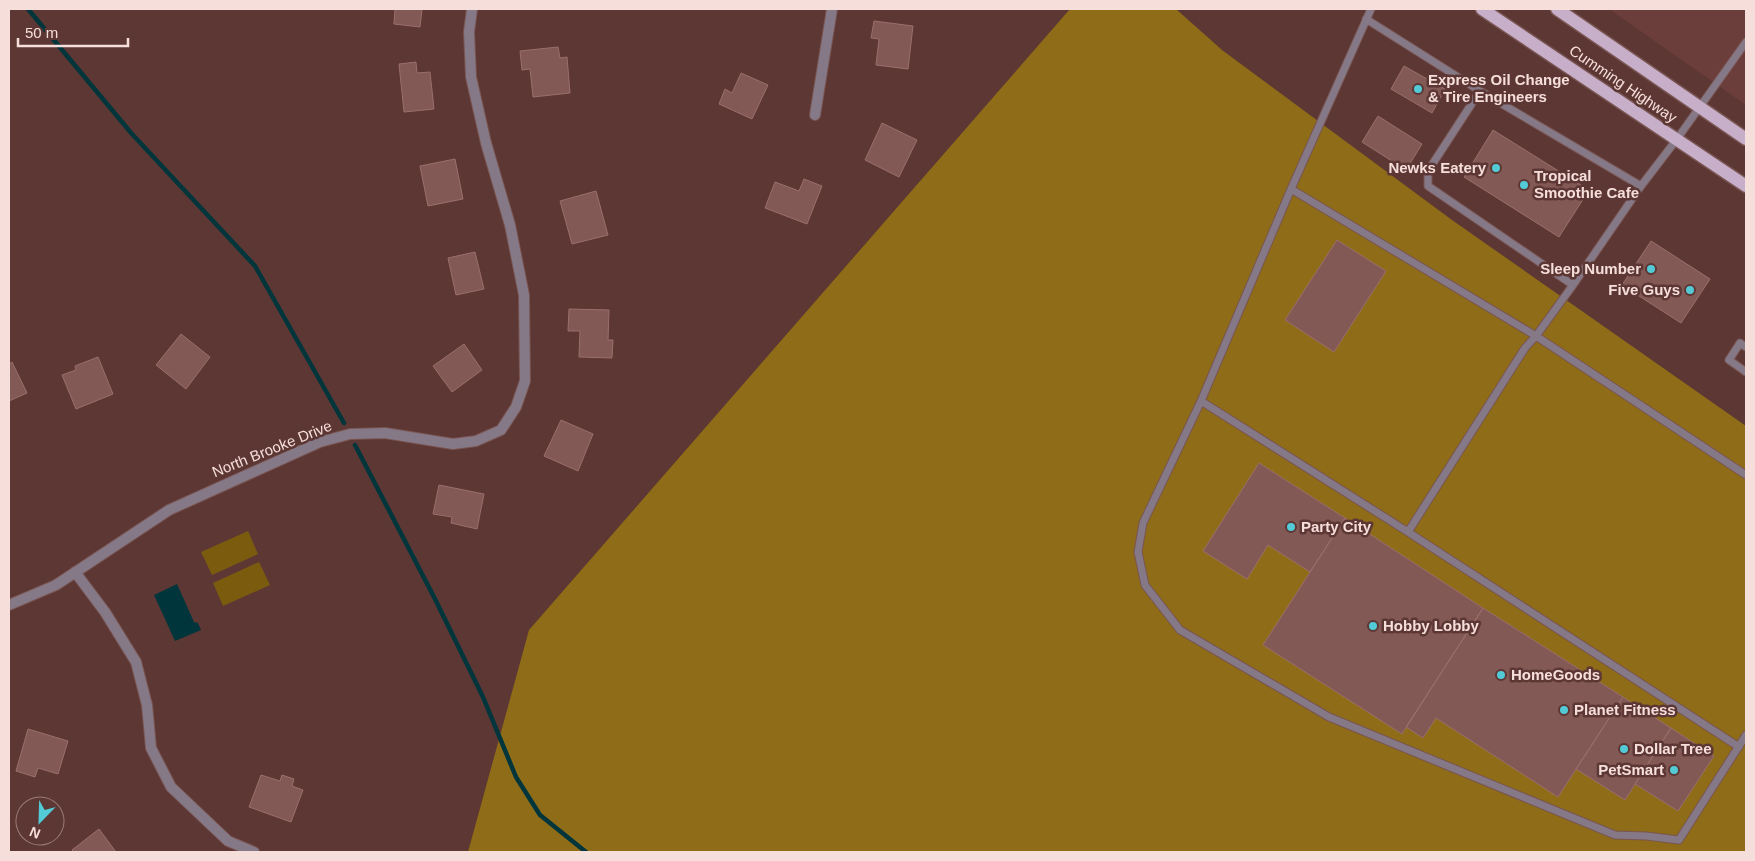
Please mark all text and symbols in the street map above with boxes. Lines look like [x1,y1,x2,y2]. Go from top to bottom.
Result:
scale bar [18,15,128,47]
text: 50 m [25,24,58,41]
street label: Cumming Highway [1566,41,1681,126]
place label: Express Oil Change & Tire Engineers [1428,71,1570,105]
marker: Express Oil Change & Tire Engineers [1412,83,1424,95]
place label: Newks Eatery [1388,159,1487,176]
marker: Newks Eatery [1490,162,1502,174]
place label: Tropical Smoothie Cafe [1534,167,1639,201]
marker: Tropical Smoothie Cafe [1518,179,1530,191]
place label: Sleep Number [1540,260,1641,277]
marker: Sleep Number [1645,263,1657,275]
place label: Five Guys [1608,281,1680,298]
marker: Five Guys [1684,284,1696,296]
street label: North Brooke Drive [209,417,334,480]
place label: Party City [1301,518,1372,535]
marker: Party City [1285,521,1297,533]
place label: Hobby Lobby [1383,617,1479,634]
marker: Hobby Lobby [1367,620,1379,632]
place label: HomeGoods [1511,666,1600,683]
marker: HomeGoods [1495,669,1507,681]
place label: Planet Fitness [1574,701,1676,718]
marker: Planet Fitness [1558,704,1570,716]
place label: Dollar Tree [1634,740,1712,757]
marker: Dollar Tree [1618,743,1630,755]
place label: PetSmart [1598,761,1664,778]
marker: PetSmart [1668,764,1680,776]
north arrow [15,796,65,846]
text: N [27,824,43,842]

